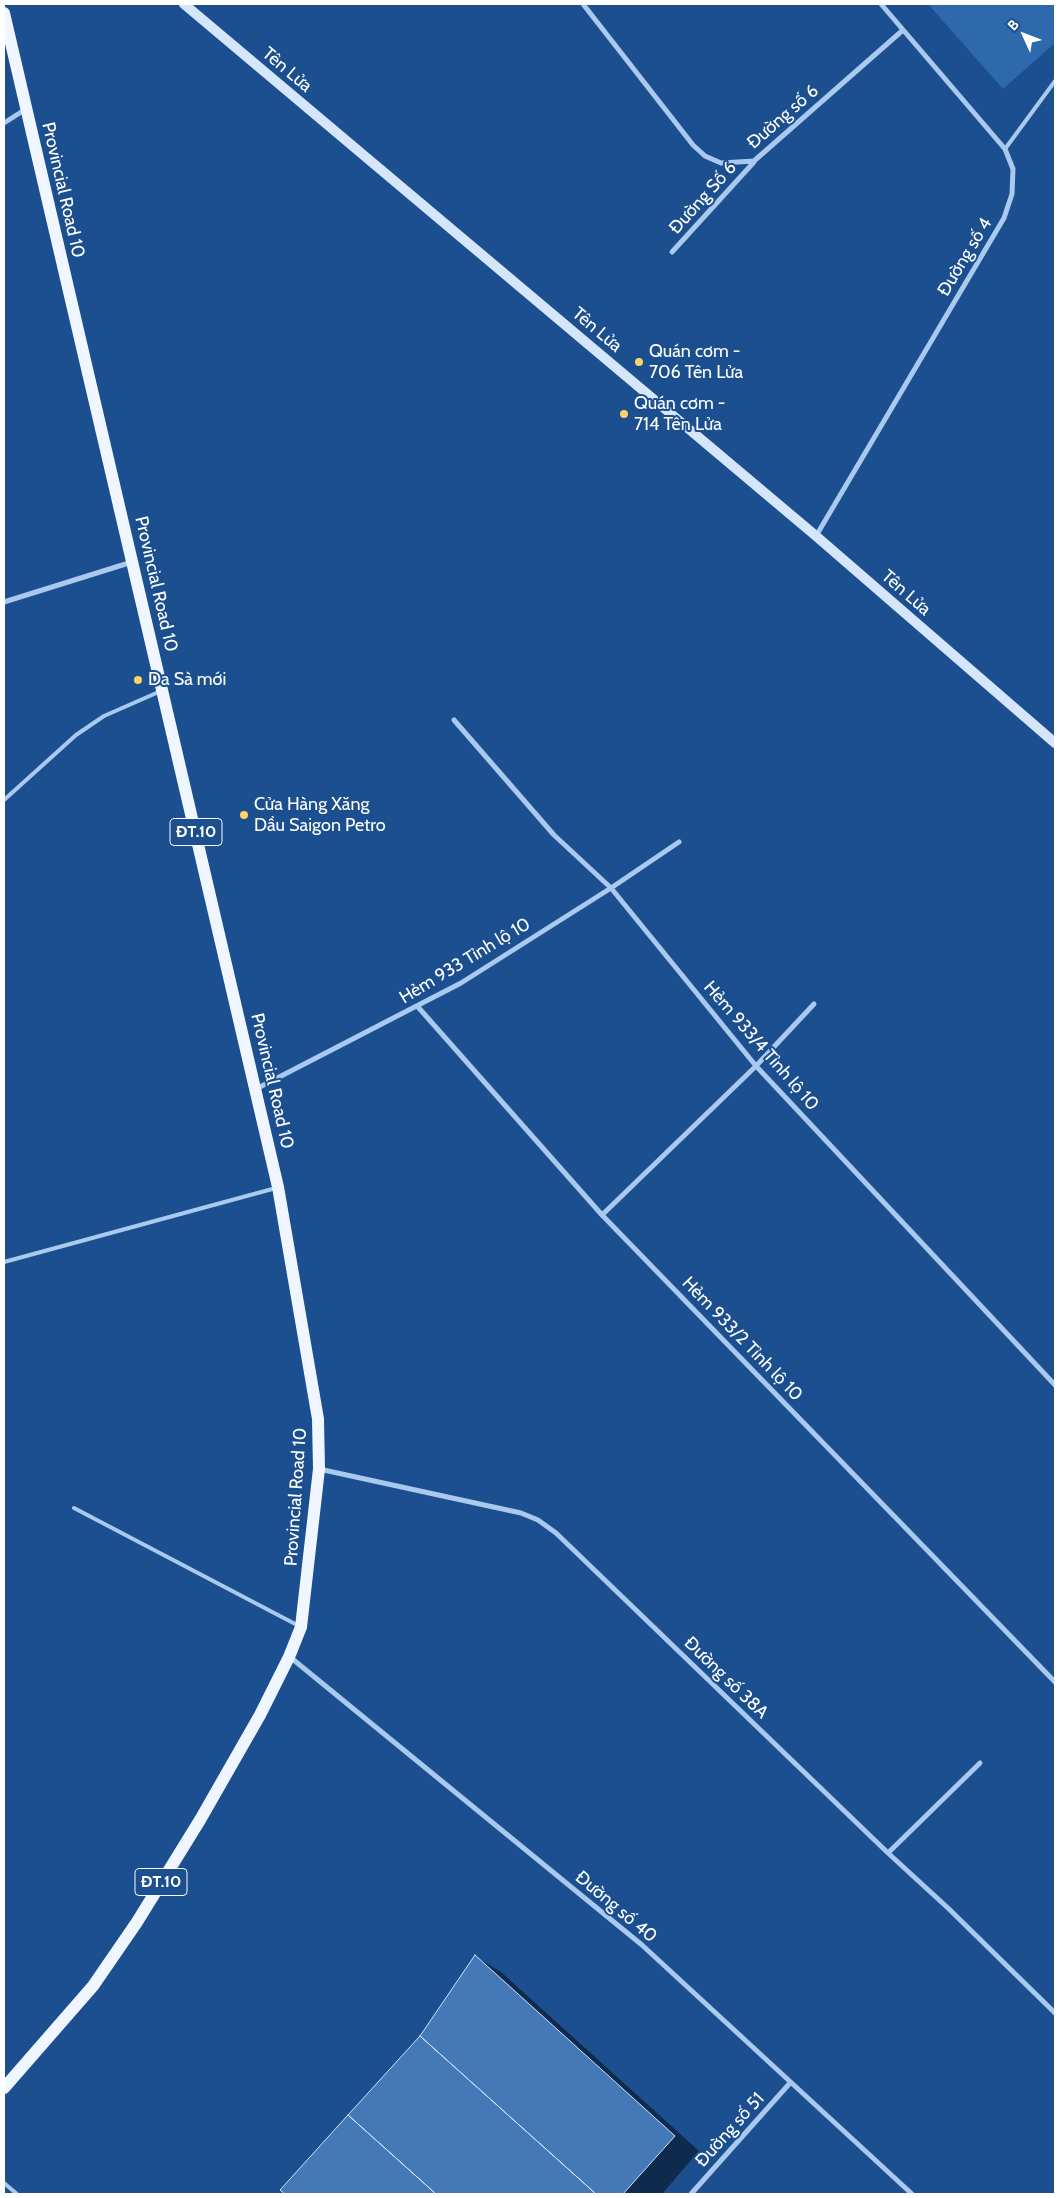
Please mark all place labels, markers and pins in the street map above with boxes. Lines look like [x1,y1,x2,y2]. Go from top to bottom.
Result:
place label: Quán cơm - 706 Tên Lửa [649,341,743,384]
marker: Quán cơm - 706 Tên Lửa [633,356,645,368]
place label: Quán cơm - 714 Tên Lửa [634,393,725,436]
marker: Quán cơm - 714 Tên Lửa [618,408,630,420]
place label: Da Sà mới [148,669,226,691]
marker: Da Sà mới [132,674,144,686]
place label: Cửa Hàng Xăng Dầu Saigon Petro [254,794,386,836]
marker: Cửa Hàng Xăng Dầu Saigon Petro [238,809,250,821]

